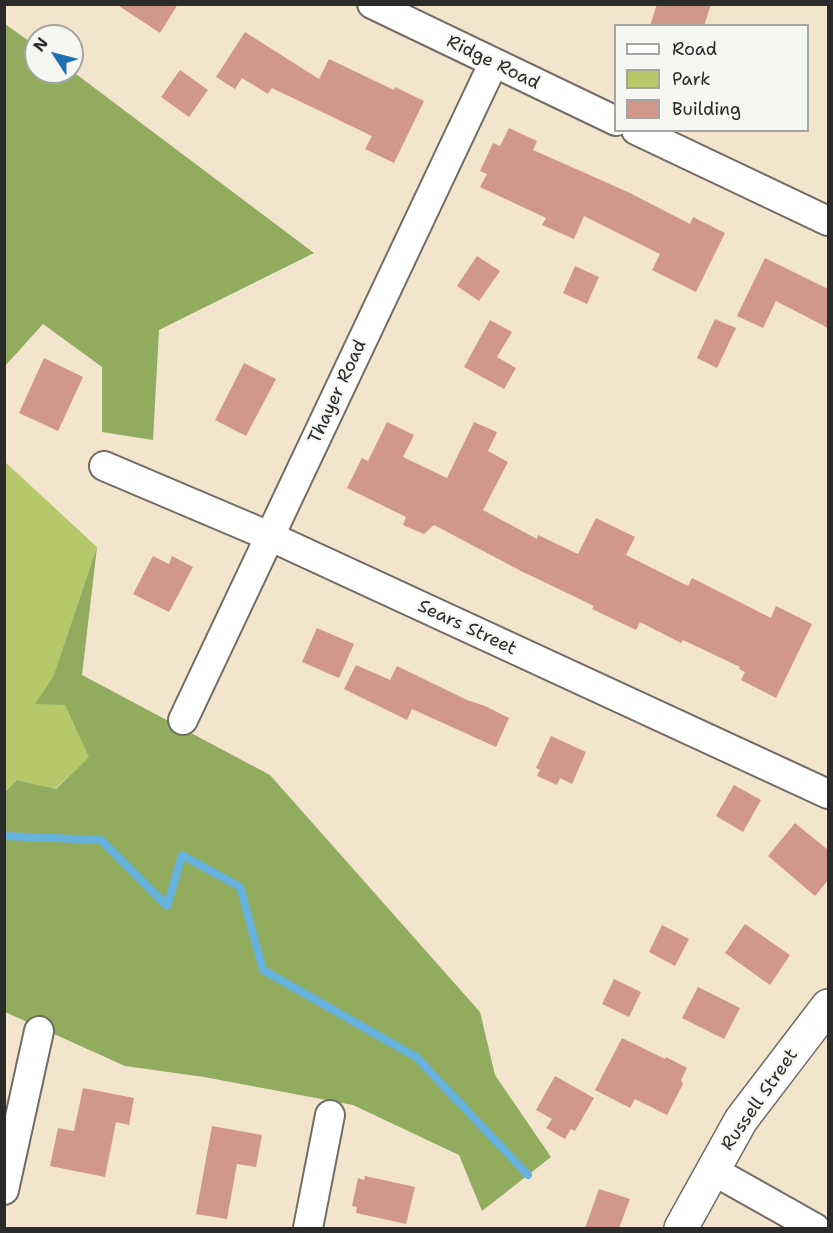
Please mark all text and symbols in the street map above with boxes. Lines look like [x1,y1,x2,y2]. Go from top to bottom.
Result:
north arrow [24,24,84,84]
legend [614,24,809,132]
street label: Ridge Road [443,31,543,95]
text: N [28,33,53,56]
text: Road [672,37,717,61]
text: Park [672,67,711,91]
text: Building [672,97,741,121]
street label: Thayer Road [305,337,371,447]
street label: Sears Street [414,596,520,660]
street label: Russell Street [717,1045,803,1155]

